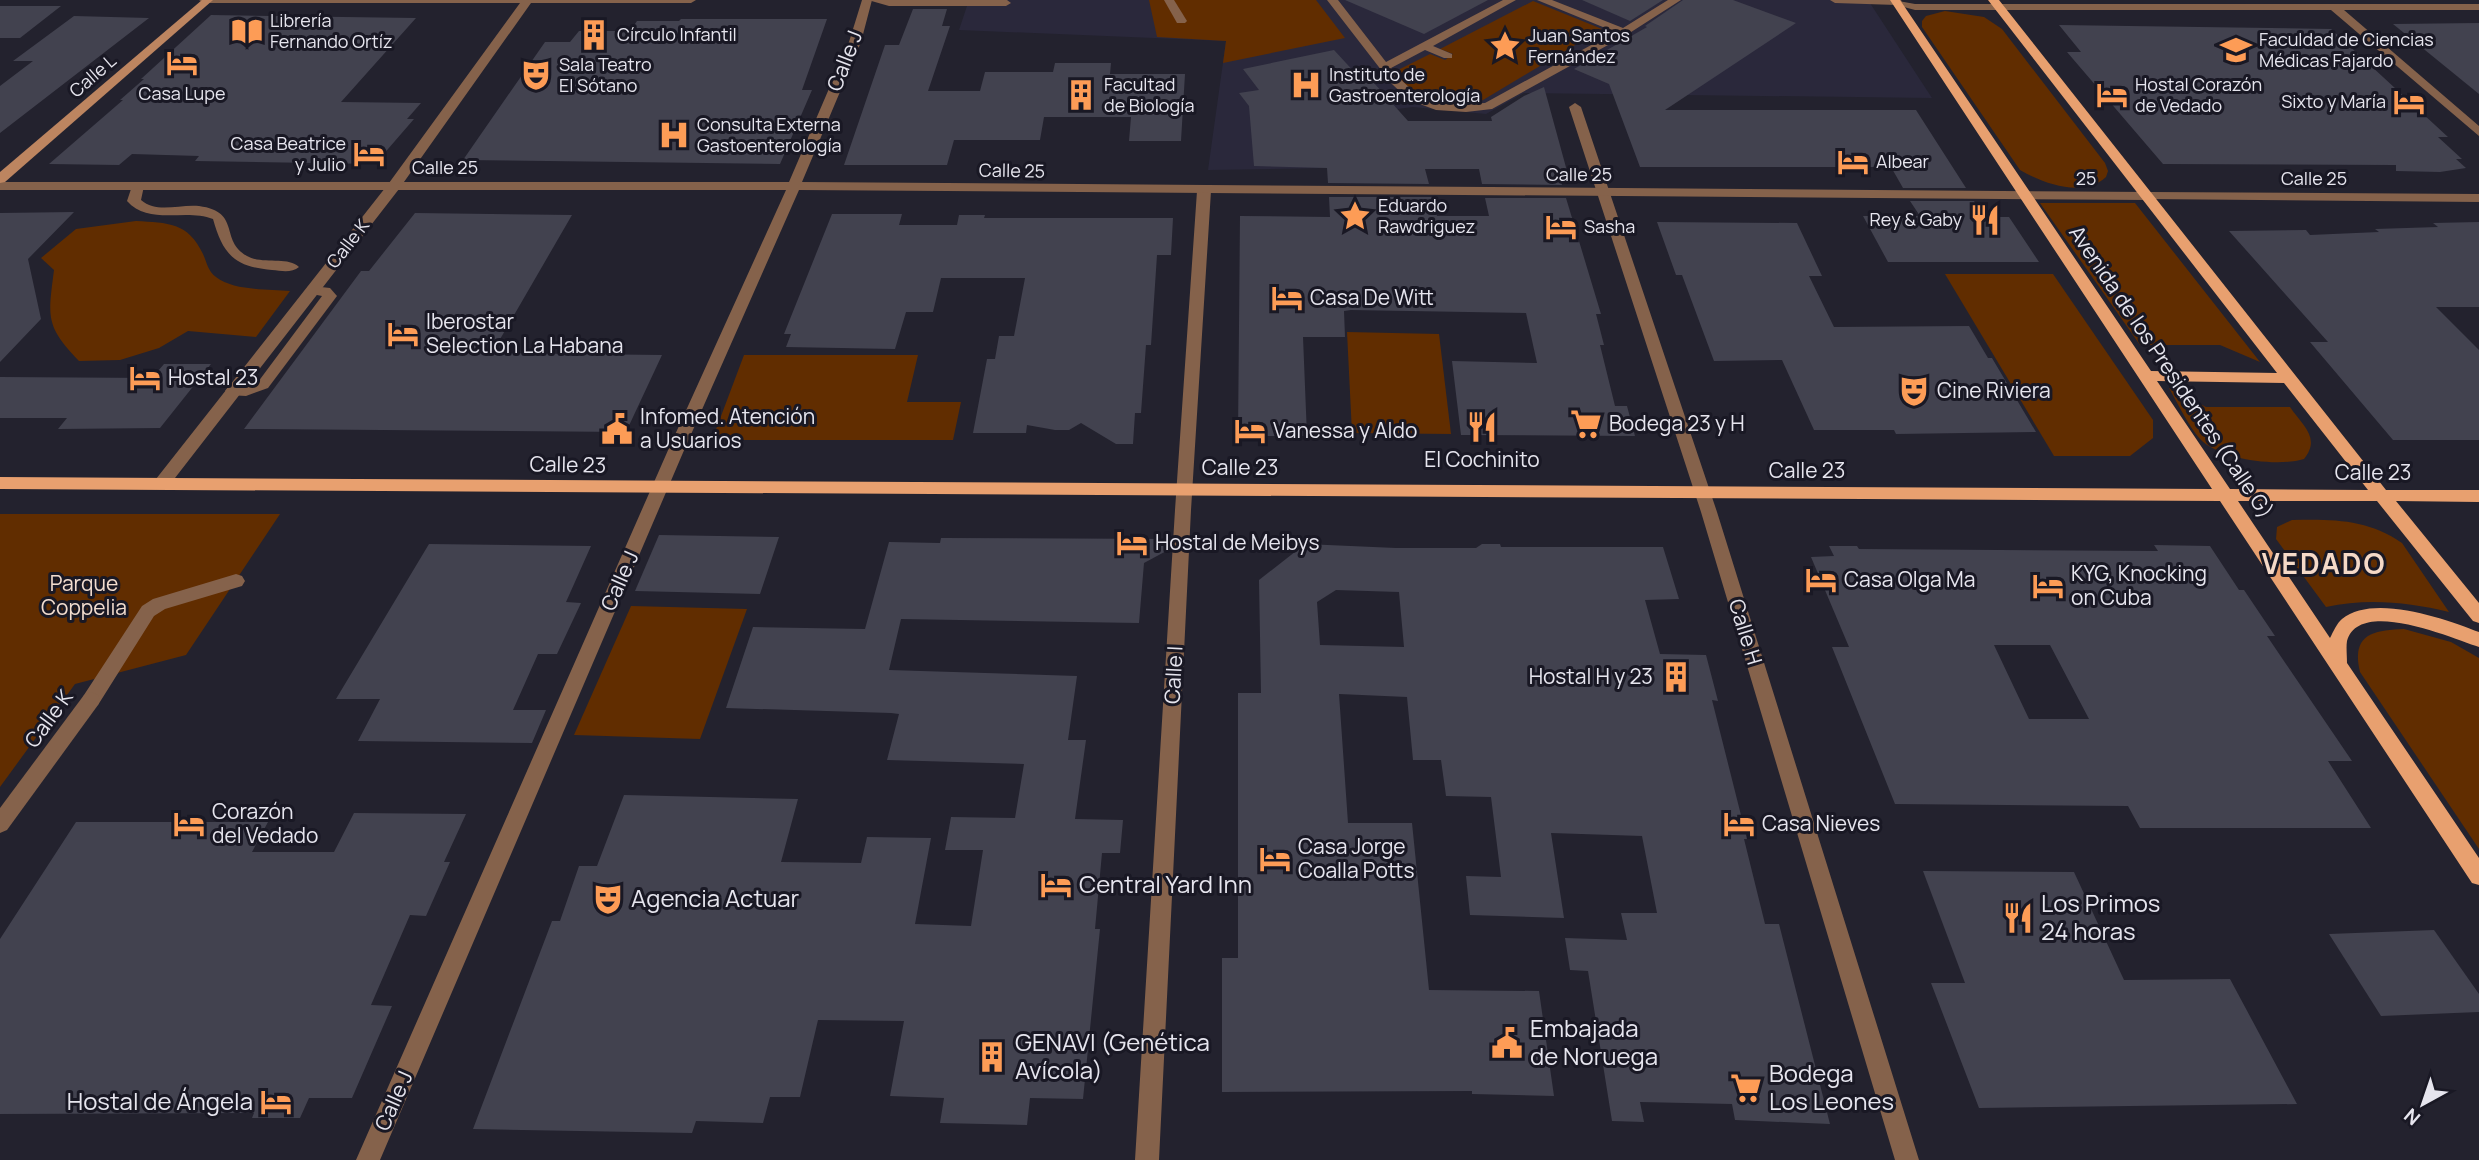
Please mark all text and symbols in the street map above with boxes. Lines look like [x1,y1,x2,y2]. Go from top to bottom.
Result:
place label: Librería Fernando Ortíz [270,8,393,53]
library icon: Librería Fernando Ortíz [230,14,264,48]
building icon: Círculo Infantil [577,18,611,52]
place label: Círculo Infantil [617,22,737,46]
place label: Juan Santos Fernández [1528,23,1630,68]
street label: Calle J [820,26,868,95]
place label: Faculdad de Ciencias Médicas Fajardo [2259,27,2434,72]
place icon: Juan Santos Fernández [1488,29,1522,63]
school or university icon: Faculdad de Ciencias Médicas Fajardo [2219,33,2253,67]
hotel icon: Casa Lupe [165,46,199,80]
street label: Calle L [64,48,121,102]
place label: Sala Teatro El Sótano [559,52,652,97]
theatre icon: Sala Teatro El Sótano [519,58,553,92]
place label: Instituto de Gastroenterología [1329,62,1480,107]
hospital icon: Instituto de Gastroenterología [1289,68,1323,102]
place label: Facultad de Biología [1104,72,1194,117]
place label: Hostal Corazón de Vedado [2135,72,2262,117]
building icon: Facultad de Biología [1064,78,1098,112]
hotel icon: Hostal Corazón de Vedado [2095,78,2129,112]
place label: Casa Lupe [139,81,226,105]
hotel icon: Sixto y María [2392,85,2426,119]
place label: Sixto y María [2281,89,2386,113]
place label: Consulta Externa Gastoenterología [697,112,842,157]
hospital icon: Consulta Externa Gastoenterología [657,118,691,152]
place label: Casa Beatrice y Julio [231,131,346,176]
hotel icon: Casa Beatrice y Julio [352,137,386,171]
hotel icon: Albear [1836,145,1870,179]
place label: Albear [1876,149,1930,173]
street label: Calle 25 [412,155,478,179]
street label: Calle 25 [979,157,1045,183]
street label: Calle 25 [1546,162,1612,186]
street label: 25 [2076,166,2096,190]
street label: Calle 25 [2281,166,2347,190]
place label: Eduardo Rawdriguez [1378,193,1475,238]
place icon: Eduardo Rawdriguez [1338,199,1372,233]
restaurant icon: Rey & Gaby [1968,203,2002,237]
place label: Rey & Gaby [1870,207,1962,231]
hotel icon: Sasha [1544,210,1578,244]
street label: Calle K [320,214,374,273]
place label: Sasha [1584,214,1635,238]
street label: Avenida de los Presidentes (Calle G) [2063,220,2281,523]
hotel icon: Casa De Witt [1270,281,1304,315]
place label: Casa De Witt [1310,283,1434,311]
place label: Iberostar Selection La Habana [426,307,623,359]
hotel icon: Iberostar Selection La Habana [386,317,420,351]
hotel icon: Hostal 23 [128,361,162,395]
place label: Hostal 23 [168,363,258,391]
theatre icon: Cine Riviera [1897,374,1931,408]
place label: Cine Riviera [1937,376,2051,404]
place label: Infomed. Atención a Usuarios [640,402,815,454]
supermarket icon: Bodega 23 y H [1569,407,1603,441]
place label: Bodega 23 y H [1609,409,1745,437]
restaurant icon: El Cochinito [1465,410,1499,444]
public building icon: Infomed. Atención a Usuarios [600,412,634,446]
hotel icon: Vanessa y Aldo [1233,414,1267,448]
place label: Vanessa y Aldo [1273,416,1417,444]
place label: El Cochinito [1424,445,1540,473]
street label: Calle 23 [529,449,607,479]
street label: Calle 23 [1202,453,1278,481]
street label: Calle 23 [1769,456,1845,484]
street label: Calle 23 [2335,458,2411,486]
hotel icon: Hostal de Meibys [1115,526,1149,560]
place label: Hostal de Meibys [1155,528,1320,556]
district label: VEDADO [2262,544,2386,582]
street label: Calle J [594,546,645,615]
place label: KYG, Knocking on Cuba [2071,559,2207,611]
hotel icon: Casa Olga Ma [1804,563,1838,597]
place label: Casa Olga Ma [1844,565,1975,593]
park label: Parque Coppelia [41,569,127,621]
hotel icon: KYG, Knocking on Cuba [2031,569,2065,603]
street label: Calle H [1723,595,1769,668]
street label: Calle I [1158,645,1188,705]
building icon: Hostal H y 23 [1659,660,1693,694]
place label: Hostal H y 23 [1529,662,1653,690]
street label: Calle K [18,683,79,753]
place label: Corazón del Vedado [212,797,318,849]
hotel icon: Corazón del Vedado [172,807,206,841]
hotel icon: Casa Nieves [1722,807,1756,841]
place label: Casa Nieves [1762,809,1880,837]
place label: Casa Jorge Coalla Potts [1298,832,1414,884]
hotel icon: Casa Jorge Coalla Potts [1258,842,1292,876]
place label: Central Yard Inn [1079,867,1252,900]
hotel icon: Central Yard Inn [1039,868,1073,902]
place label: Agencia Actuar [631,881,800,914]
theatre icon: Agencia Actuar [591,882,625,916]
place label: Los Primos 24 horas [2041,886,2160,947]
restaurant icon: Los Primos 24 horas [2001,901,2035,935]
place label: Embajada de Noruega [1530,1011,1658,1072]
place label: GENAVI (Genética Avícola) [1015,1025,1210,1086]
public building icon: Embajada de Noruega [1490,1026,1524,1060]
building icon: GENAVI (Genética Avícola) [975,1040,1009,1074]
place label: Bodega Los Leones [1769,1056,1894,1117]
street label: Calle J [368,1066,419,1135]
north arrow [2388,1069,2458,1139]
supermarket icon: Bodega Los Leones [1729,1071,1763,1105]
place label: Hostal de Ángela [67,1084,253,1117]
hotel icon: Hostal de Ángela [259,1085,293,1119]
text: N [2398,1103,2426,1131]

